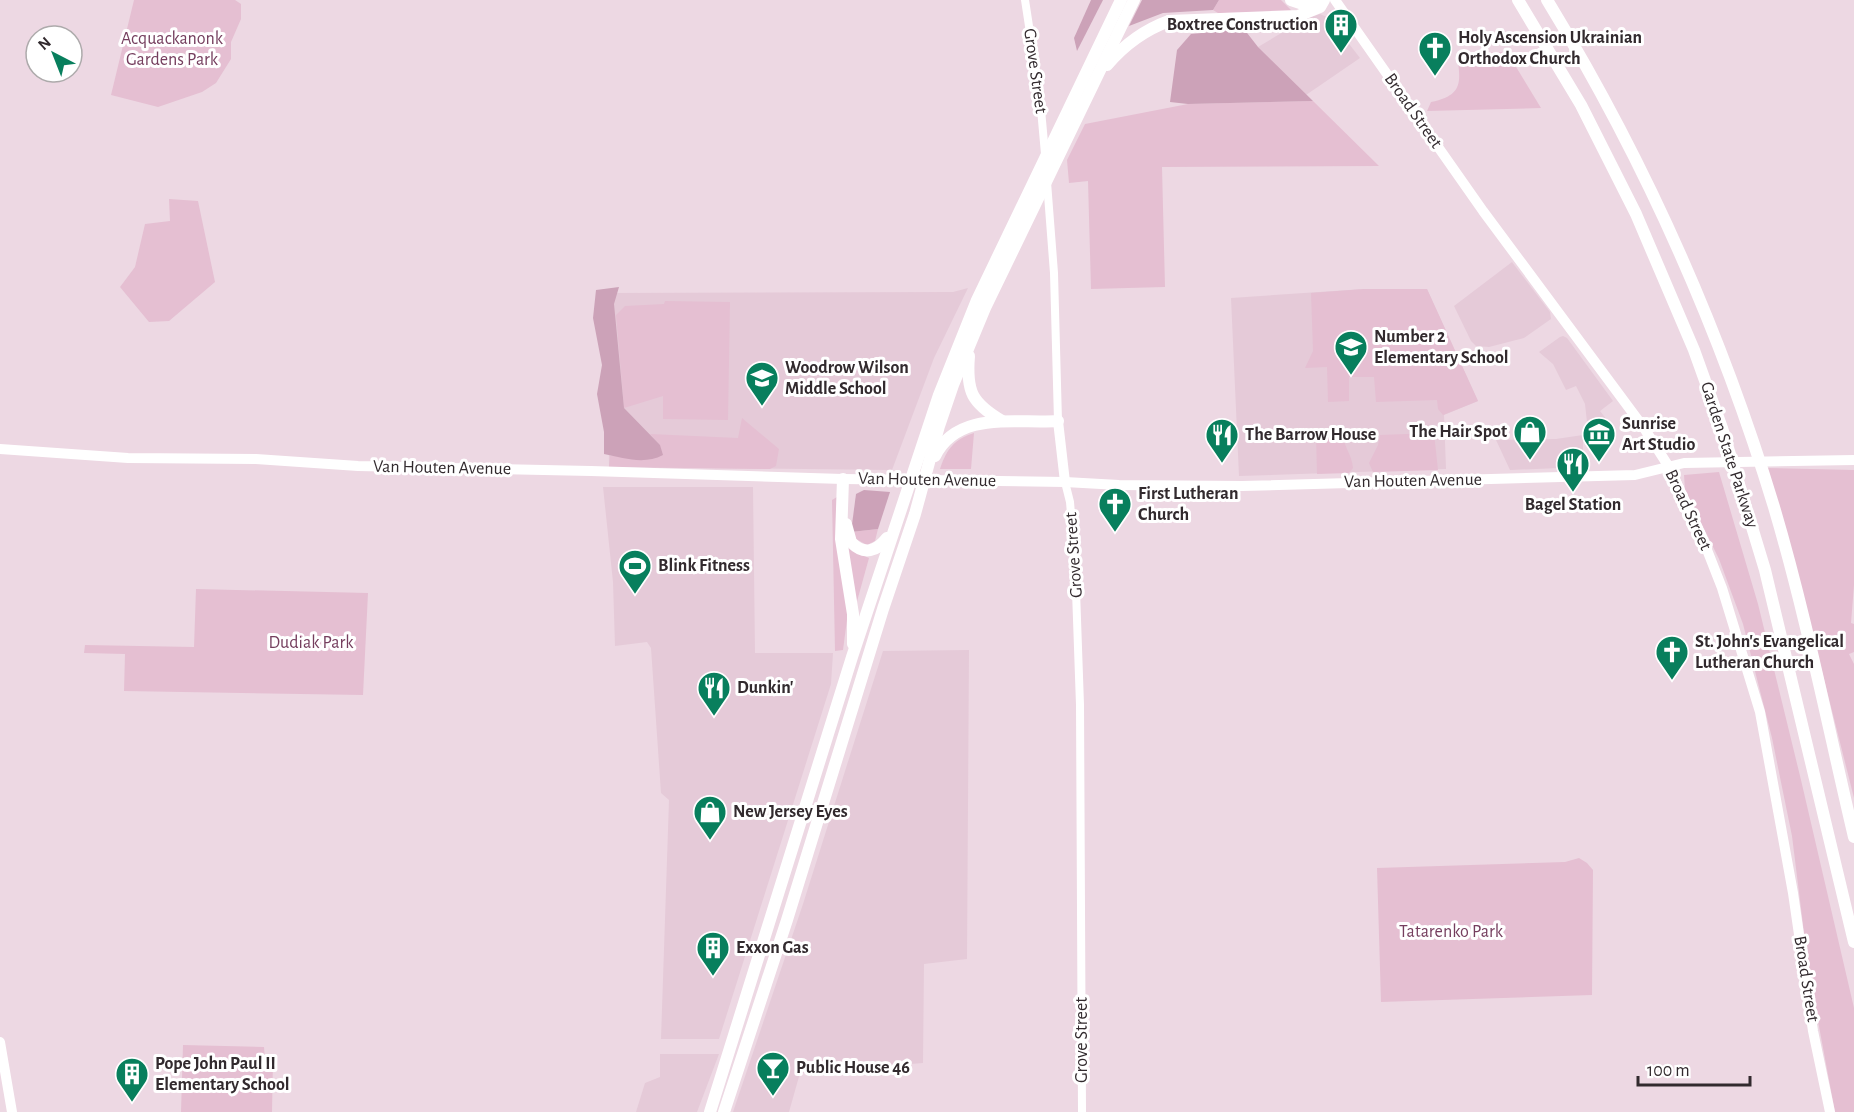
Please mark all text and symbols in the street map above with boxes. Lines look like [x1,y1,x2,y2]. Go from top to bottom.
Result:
building icon: Boxtree Construction [1323,7,1359,54]
place label: Boxtree Construction [1167,16,1318,34]
north arrow [24,24,84,84]
street label: Grove Street [1020,27,1050,115]
place label: Holy Ascension Ukrainian Orthodox Church [1458,29,1642,68]
park label: Acquackanonk Gardens Park [121,30,224,69]
church icon: Holy Ascension Ukrainian Orthodox Church [1417,30,1453,77]
text: N [35,34,54,53]
street label: Broad Street [1381,70,1445,152]
place label: Number 2 Elementary School [1374,328,1509,367]
school or university icon: Number 2 Elementary School [1333,329,1369,376]
place label: Woodrow Wilson Middle School [785,359,909,398]
school or university icon: Woodrow Wilson Middle School [744,360,780,407]
street label: Garden State Parkway [1697,380,1761,531]
shop icon: The Hair Spot [1512,414,1548,461]
place label: Sunrise Art Studio [1622,415,1695,454]
museum icon: Sunrise Art Studio [1581,416,1617,463]
restaurant icon: The Barrow House [1204,417,1240,464]
place label: The Hair Spot [1409,423,1507,441]
place label: The Barrow House [1245,426,1376,444]
restaurant icon: Bagel Station [1555,446,1591,493]
street label: Van Houten Avenue [373,458,511,478]
street label: Broad Street [1661,467,1715,553]
street label: Van Houten Avenue [858,470,996,490]
street label: Van Houten Avenue [1344,471,1482,491]
place label: First Lutheran Church [1138,485,1238,524]
church icon: First Lutheran Church [1097,486,1133,533]
place label: Bagel Station [1525,496,1621,514]
street label: Grove Street [1062,511,1086,598]
sports icon: Blink Fitness [617,548,653,595]
place label: Blink Fitness [658,557,750,575]
place label: St. John's Evangelical Lutheran Church [1695,633,1844,672]
park label: Dudiak Park [268,634,354,652]
church icon: St. John's Evangelical Lutheran Church [1654,634,1690,681]
restaurant icon: Dunkin' [696,670,732,717]
place label: Dunkin' [737,679,794,697]
shop icon: New Jersey Eyes [692,794,728,841]
place label: New Jersey Eyes [733,803,848,821]
park label: Tatarenko Park [1399,923,1504,941]
building icon: Exxon Gas [695,930,731,977]
street label: Broad Street [1790,935,1822,1024]
place label: Exxon Gas [736,939,809,957]
street label: Grove Street [1073,997,1091,1083]
scale bar [1638,1049,1750,1087]
bar icon: Public House 46 [755,1050,791,1097]
place label: Pope John Paul II Elementary School [155,1055,290,1094]
building icon: Pope John Paul II Elementary School [114,1056,150,1103]
place label: Public House 46 [796,1059,910,1077]
text: 100 m [1647,1062,1690,1080]

